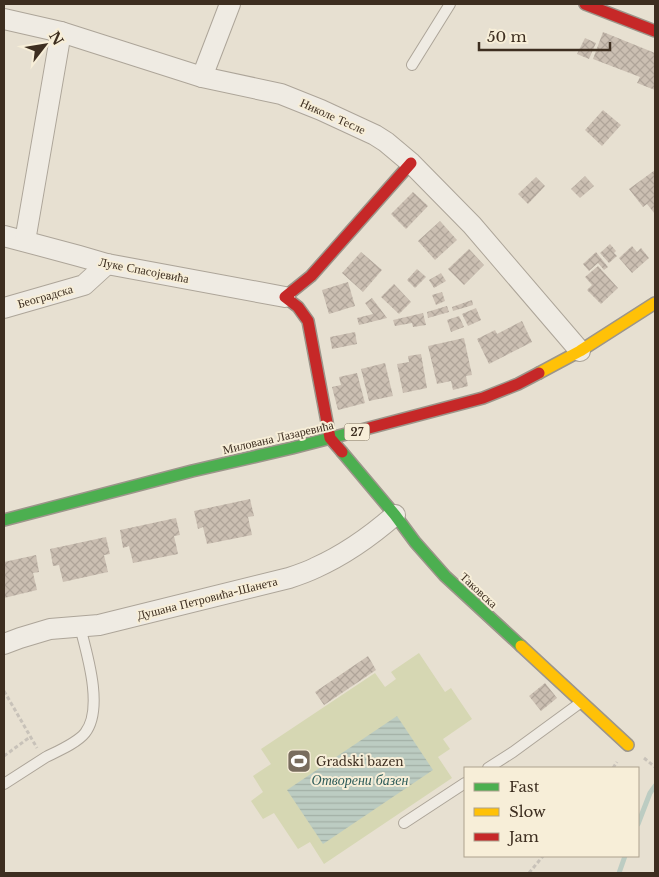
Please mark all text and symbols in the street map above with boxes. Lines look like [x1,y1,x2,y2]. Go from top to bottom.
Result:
north arrow [20,20,70,70]
scale bar [479,20,610,52]
text: 50 m [487,27,527,46]
text: N [45,28,67,49]
street label: Николе Тесле [298,95,368,137]
street label: Луке Спасојевића [98,254,191,286]
street label: Београдска [16,281,75,311]
street label: Милована Лазаревића [221,417,336,457]
road number: 27 [344,424,370,441]
street label: Таковска [457,569,501,611]
street label: Душана Петровића-Шанета [135,573,279,623]
sports icon: Gradski bazen [286,748,312,774]
place label: Gradski bazen [316,754,404,769]
legend [464,767,639,857]
water label: Отворени базен [312,771,408,789]
text: Fast [509,777,540,796]
text: Slow [509,802,546,821]
text: Jam [507,827,539,846]

